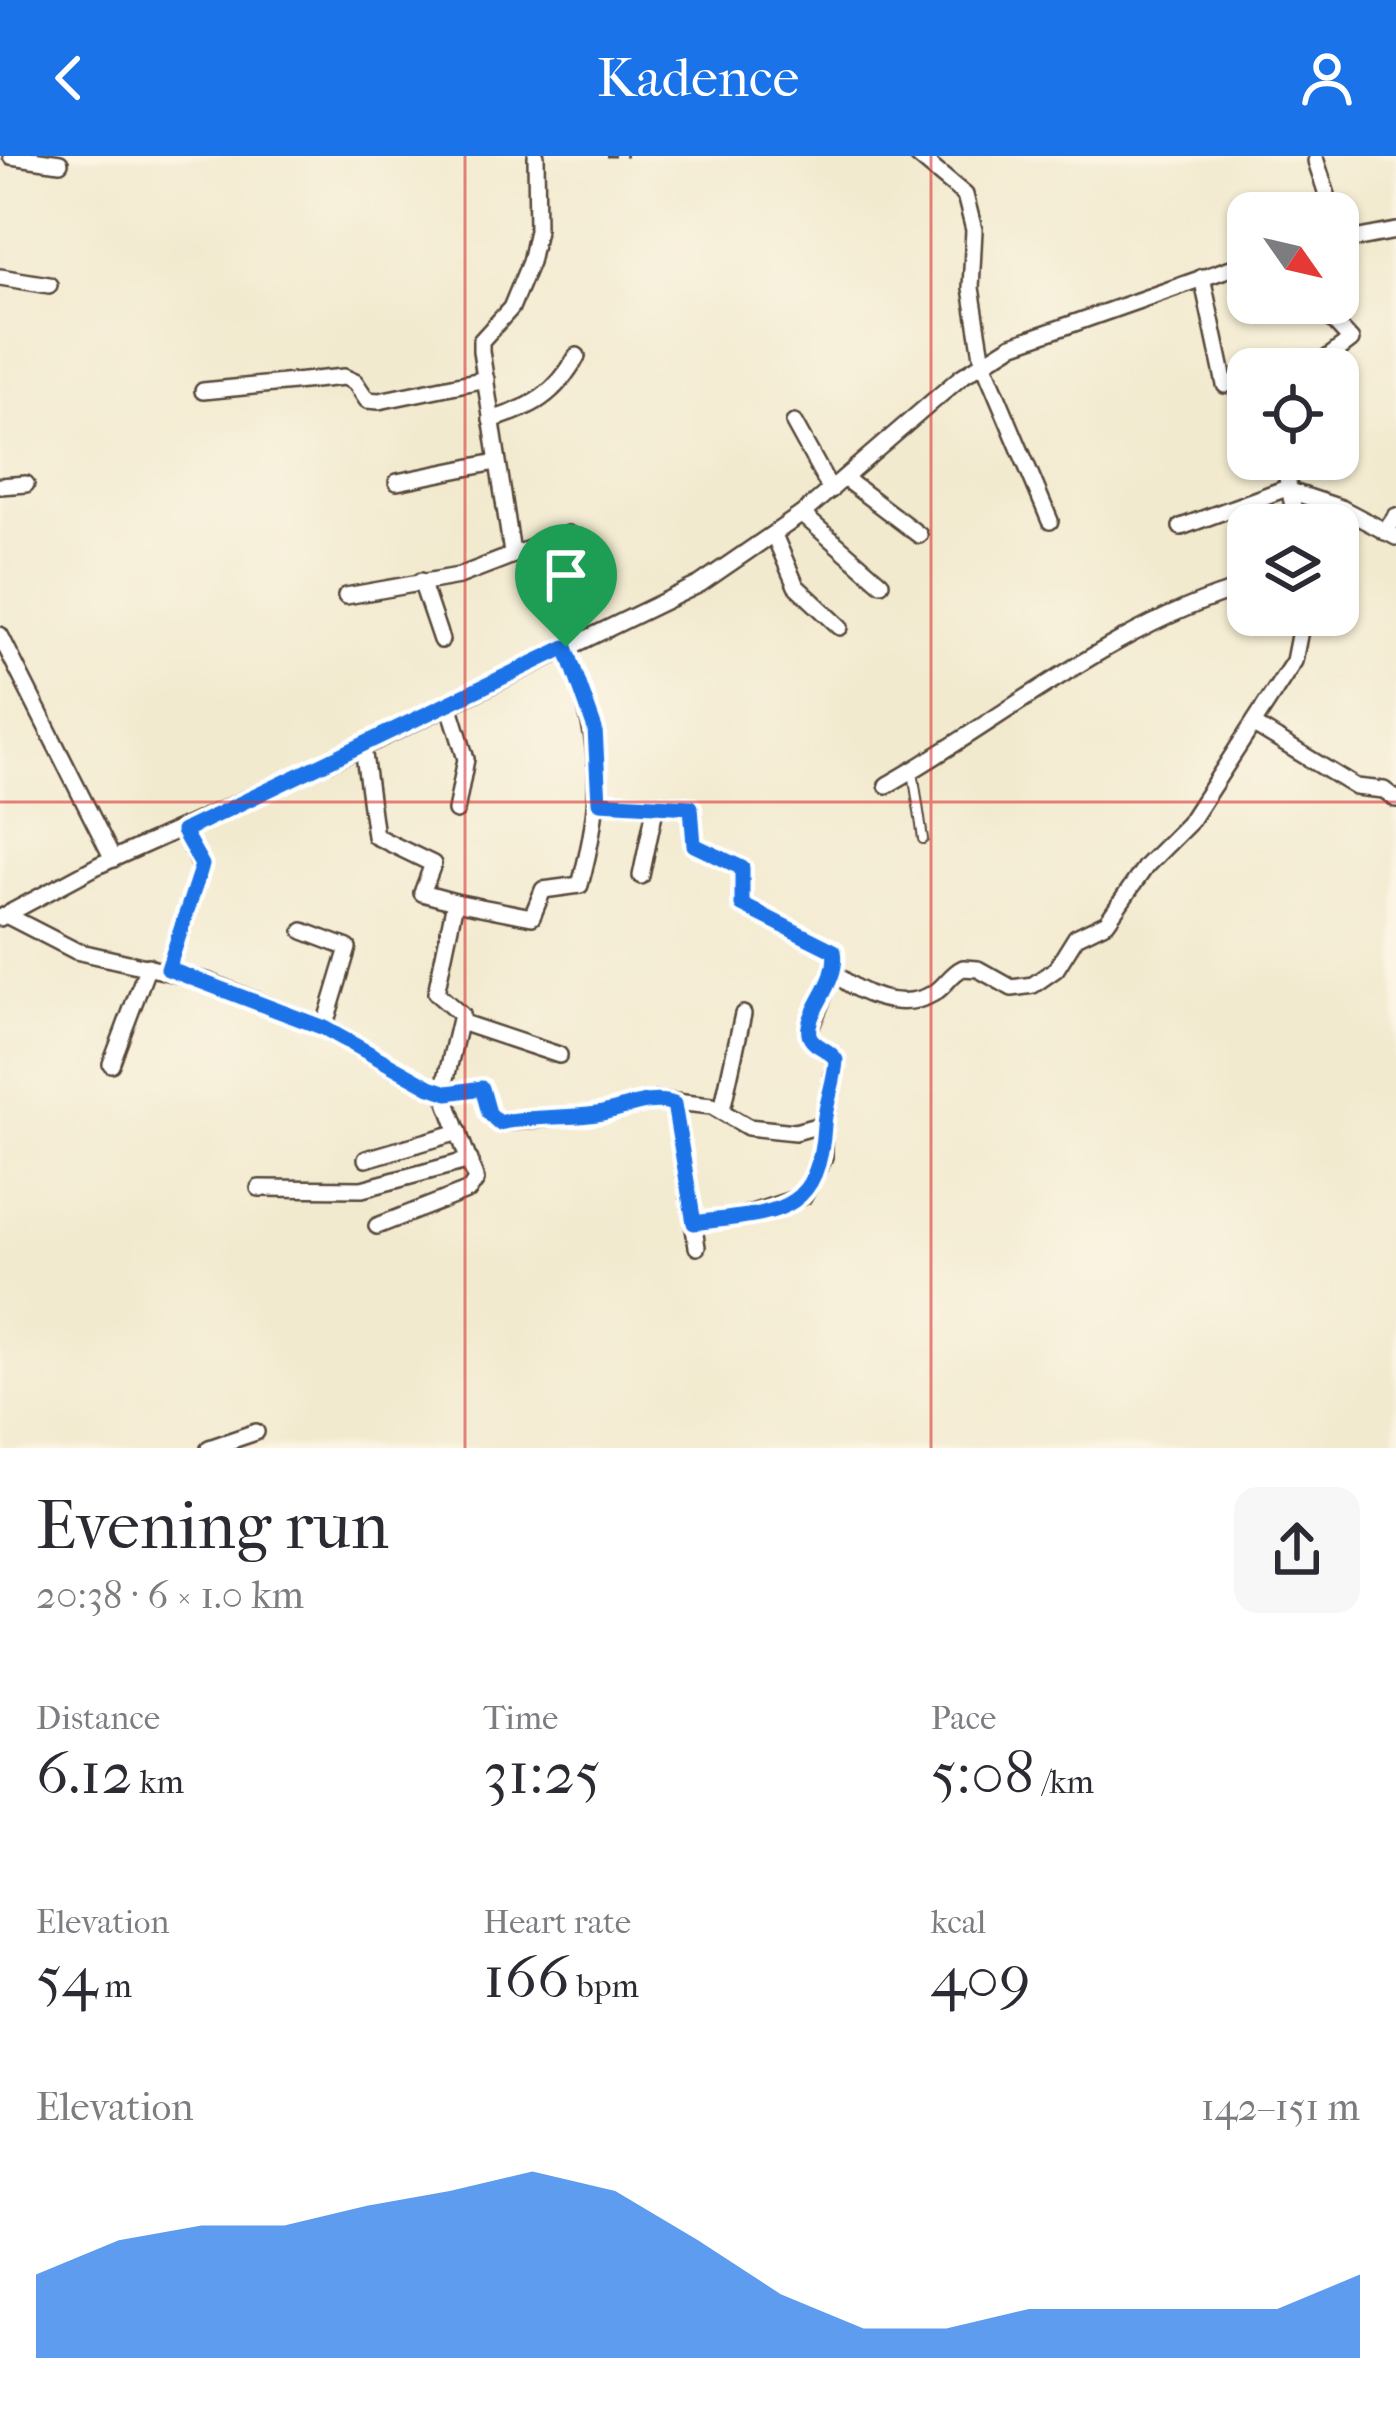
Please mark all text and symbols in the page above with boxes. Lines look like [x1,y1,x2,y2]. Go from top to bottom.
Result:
icon: back [36,45,102,111]
icon: person [1294,45,1360,111]
text: Kadence [597,47,799,110]
north arrow [1227,192,1359,324]
map controls [1227,192,1359,636]
button: locate [1227,348,1359,480]
button: layers [1227,504,1359,636]
pin [515,524,617,647]
icon: arrive [533,542,599,608]
button: share [1234,1487,1360,1613]
text: Evening run [36,1488,389,1565]
text: 20:38 · 6 × 1.0 km [36,1572,304,1618]
text: Distance [36,1699,160,1738]
text: Time [483,1699,558,1738]
text: Pace [931,1699,996,1738]
text: 6.12 [36,1738,132,1809]
text: 31:25 [483,1738,601,1809]
text: 5:08 [931,1738,1034,1809]
text: km [132,1763,184,1802]
text: /km [1034,1763,1094,1802]
text: Elevation [36,1903,169,1942]
text: Heart rate [483,1903,631,1942]
text: kcal [931,1903,986,1942]
text: 54 [36,1942,97,2013]
text: 166 [483,1942,569,2013]
text: 409 [931,1942,1031,2013]
text: m [97,1967,132,2006]
text: bpm [569,1967,639,2006]
text: Elevation [36,2084,194,2130]
text: 142–151 m [1201,2084,1360,2130]

